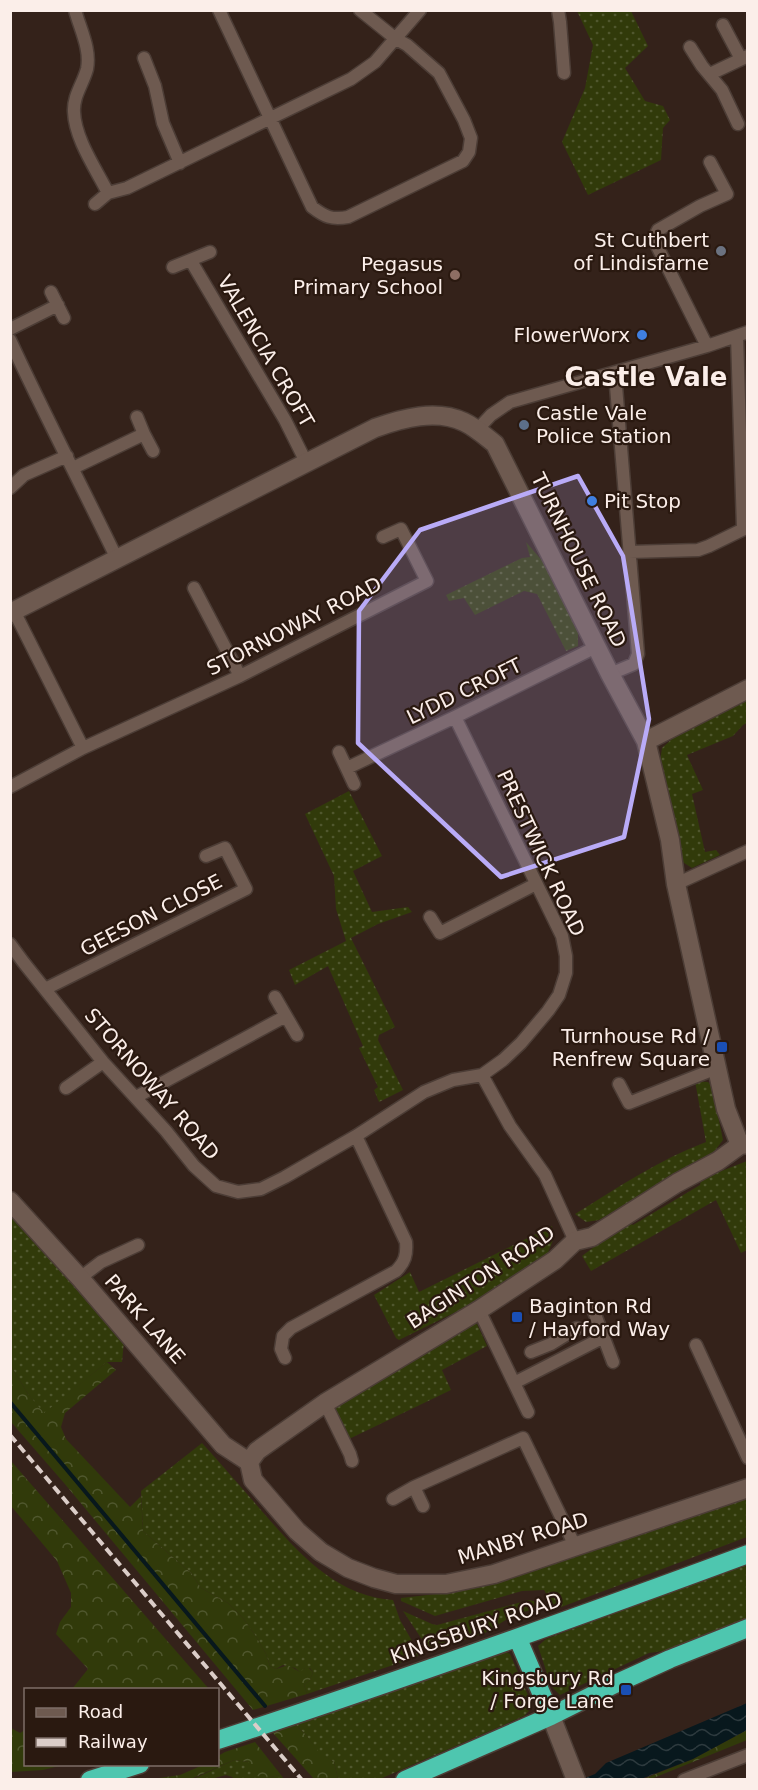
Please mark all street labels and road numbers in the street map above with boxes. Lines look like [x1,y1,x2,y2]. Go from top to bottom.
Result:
street label: VALENCIA CROFT [213,271,320,432]
street label: TURNHOUSE ROAD [526,468,632,651]
street label: STORNOWAY ROAD [203,571,385,681]
street label: LYDD CROFT [403,653,526,729]
street label: PRESTWICK ROAD [492,766,590,940]
street label: GEESON CLOSE [76,869,226,961]
street label: STORNOWAY ROAD [80,1003,224,1165]
street label: BAGINTON ROAD [403,1220,559,1334]
street label: PARK LANE [100,1269,190,1369]
street label: MANBY ROAD [455,1507,591,1569]
street label: KINGSBURY ROAD [387,1587,565,1669]

